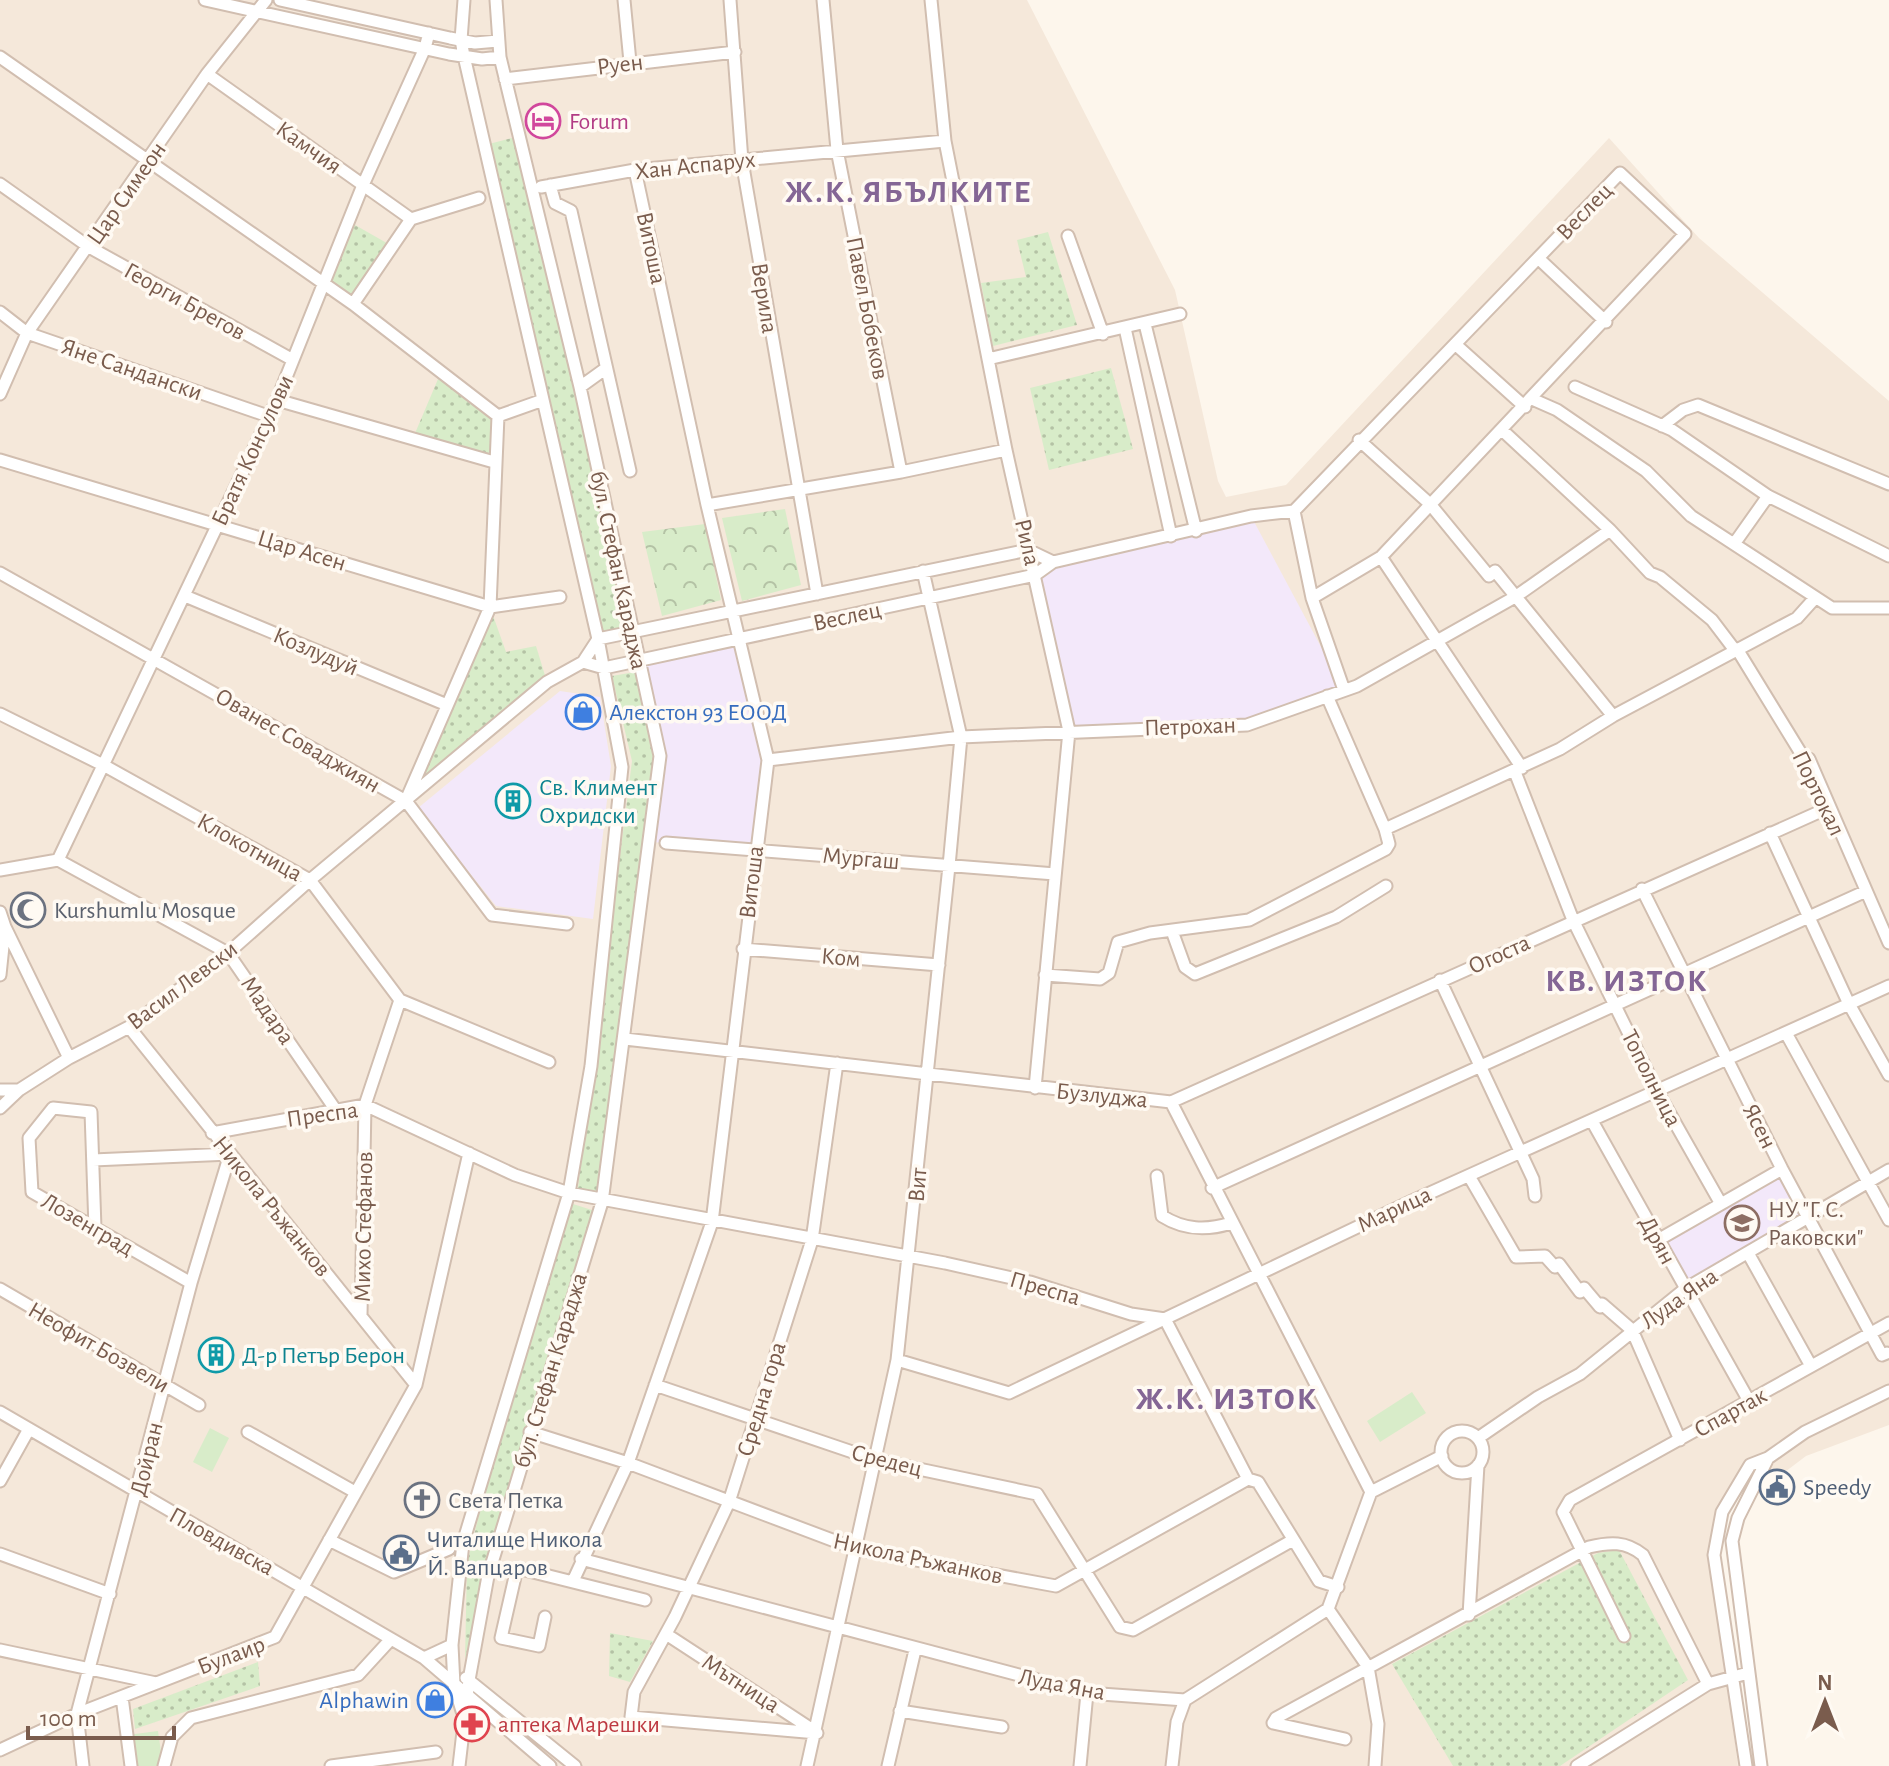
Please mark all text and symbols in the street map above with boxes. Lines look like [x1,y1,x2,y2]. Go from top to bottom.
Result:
street label: Руен [596,50,645,80]
hotel icon: Forum [524,102,562,140]
place label: Forum [569,110,629,134]
street label: Камчия [271,117,346,179]
street label: Цар Симеон [83,138,171,249]
street label: Хан Аспарух [634,148,757,184]
district label: Ж.К. ЯБЪЛКИТЕ [785,176,1033,208]
street label: Веслец [1552,178,1617,245]
street label: Витоша [632,210,670,287]
street label: Павел Бобеков [841,235,893,382]
street label: Георги Брегов [120,259,249,345]
street label: Верила [747,261,781,335]
street label: Яне Сандански [58,335,205,405]
street label: Братя Консулови [208,371,298,530]
street label: бул. Стефан Караджа [585,469,651,672]
street label: Рила [1010,516,1044,568]
street label: Цар Асен [255,526,349,576]
street label: Веслец [811,598,884,636]
street label: Козлудуй [270,623,362,681]
street label: Ованес Соваджиян [211,684,384,798]
shop icon: Алекстон 93 ЕООД [564,693,602,731]
place label: Алекстон 93 ЕООД [609,701,787,725]
street label: Петрохан [1144,713,1237,741]
street label: Портокал [1787,747,1849,840]
place label: Св. Климент Охридски [539,776,657,828]
building icon: Св. Климент Охридски [494,782,532,820]
street label: Клокотница [193,809,306,887]
street label: Витоша [736,844,768,920]
street label: Мургаш [821,844,901,874]
mosque icon: Kurshumlu Mosque [9,891,47,929]
place label: Kurshumlu Mosque [54,899,236,923]
street label: Огоста [1465,931,1534,979]
street label: Васил Левски [123,937,242,1035]
street label: Ком [820,944,862,972]
district label: КВ. ИЗТОК [1545,965,1709,997]
street label: Мадара [236,972,299,1049]
street label: Тополница [1617,1026,1686,1131]
street label: Бузлуджа [1055,1079,1149,1113]
street label: Преспа [285,1098,360,1132]
street label: Ясен [1738,1100,1780,1153]
street label: Никола Ръжанков [208,1132,335,1281]
street label: Михо Стефанов [351,1151,377,1303]
street label: Вит [905,1167,931,1203]
street label: Марица [1354,1182,1435,1237]
street label: Лозенград [37,1189,138,1261]
place label: НУ "Г. С. Раковски" [1768,1198,1863,1250]
school or university icon: НУ "Г. С. Раковски" [1723,1204,1761,1242]
street label: Дрян [1634,1212,1680,1269]
street label: Луда Яна [1637,1264,1722,1334]
street label: Преспа [1007,1267,1083,1310]
street label: бул. Стефан Караджа [510,1270,592,1471]
street label: Неофит Бозвели [24,1298,173,1398]
building icon: Д-р Петър Берон [197,1336,235,1374]
street label: Средна гора [733,1339,791,1460]
place label: Д-р Петър Берон [242,1344,405,1368]
district label: Ж.К. ИЗТОК [1136,1383,1318,1415]
street label: Спартак [1690,1383,1771,1442]
street label: Дойран [126,1420,168,1499]
street label: Средец [849,1441,925,1481]
public building icon: Speedy [1758,1468,1796,1506]
place label: Speedy [1803,1476,1871,1500]
church icon: Света Петка [403,1481,441,1519]
place label: Света Петка [448,1489,563,1513]
street label: Пловдивска [165,1503,278,1581]
place label: Читалище Никола Й. Вапцаров [427,1528,602,1580]
street label: Никола Ръжанков [831,1529,1005,1589]
public building icon: Читалище Никола Й. Вапцаров [382,1534,420,1572]
street label: Булаир [194,1632,268,1680]
street label: Мътница [697,1650,784,1718]
north arrow [1785,1662,1865,1742]
street label: Луда Яна [1017,1665,1107,1705]
text: N [1817,1672,1833,1694]
shop icon: Alphawin [416,1681,454,1719]
place label: Alphawin [319,1689,409,1713]
scale bar [28,1690,174,1740]
pharmacy icon: аптека Марешки [453,1705,491,1743]
text: 100 m [40,1707,97,1731]
place label: аптека Марешки [498,1713,660,1737]

